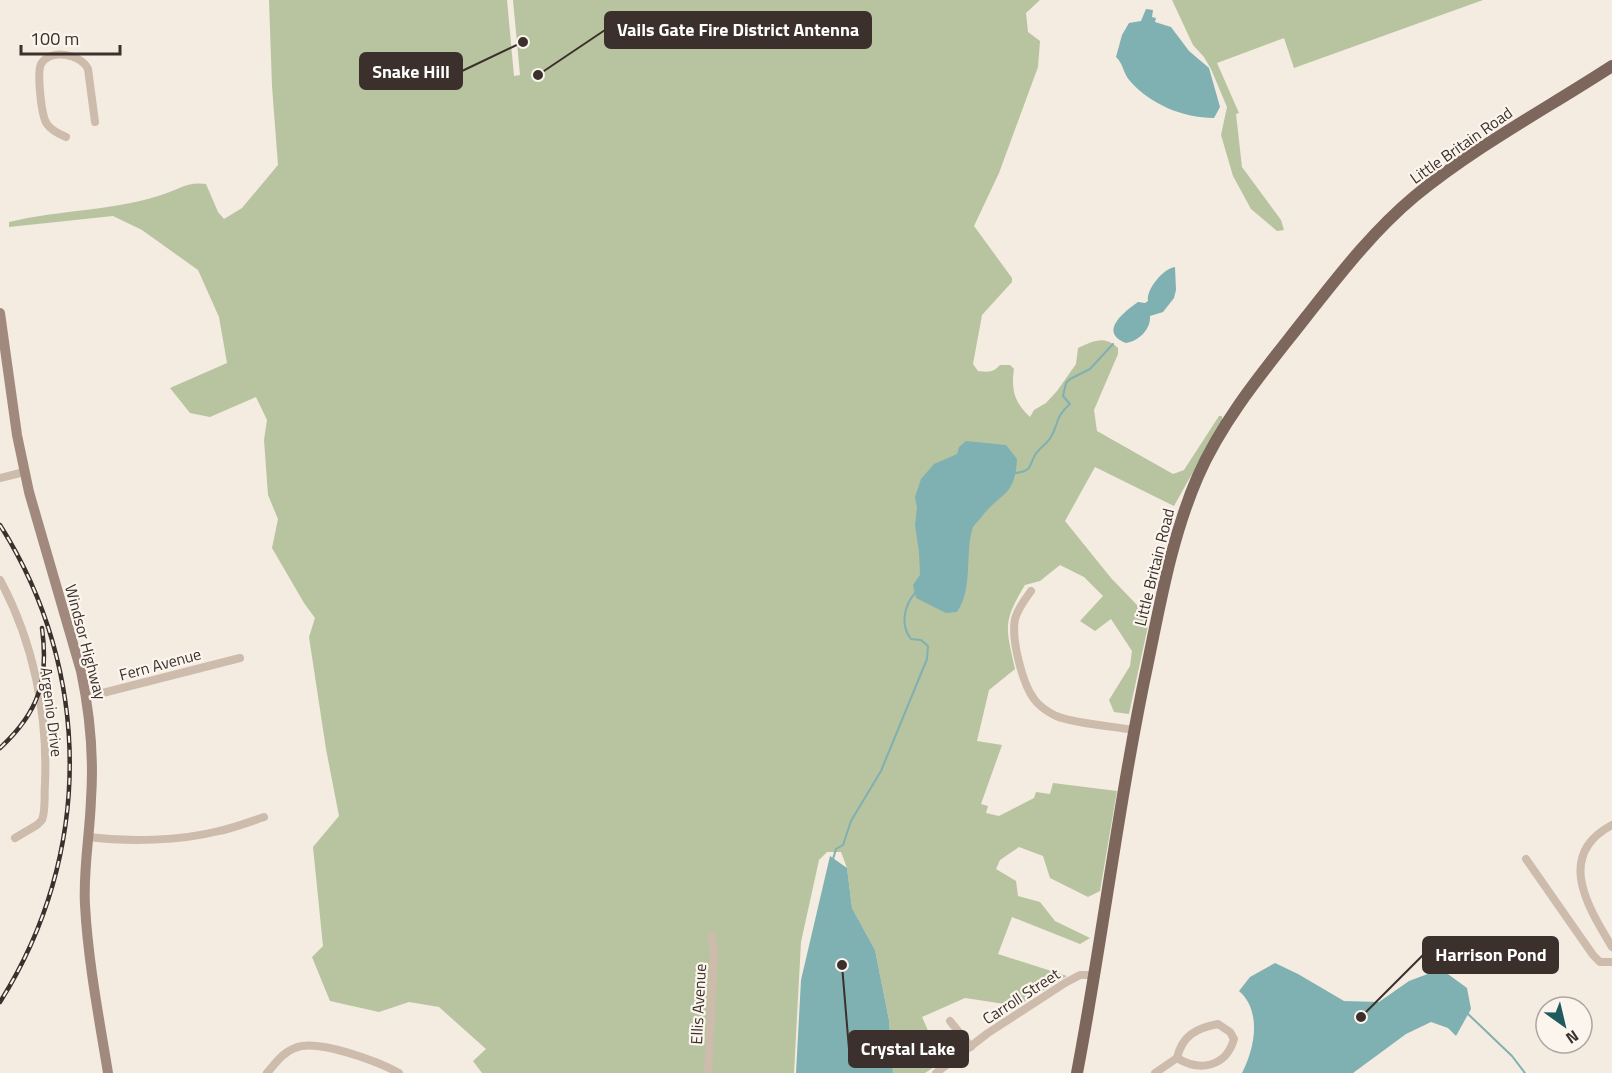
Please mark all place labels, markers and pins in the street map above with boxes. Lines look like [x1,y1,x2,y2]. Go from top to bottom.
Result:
callout: Vails Gate Fire District Antenna [605,12,871,48]
callout: Snake Hill [360,53,462,89]
callout: Harrison Pond [1423,937,1558,973]
callout: Crystal Lake [849,1031,968,1067]

